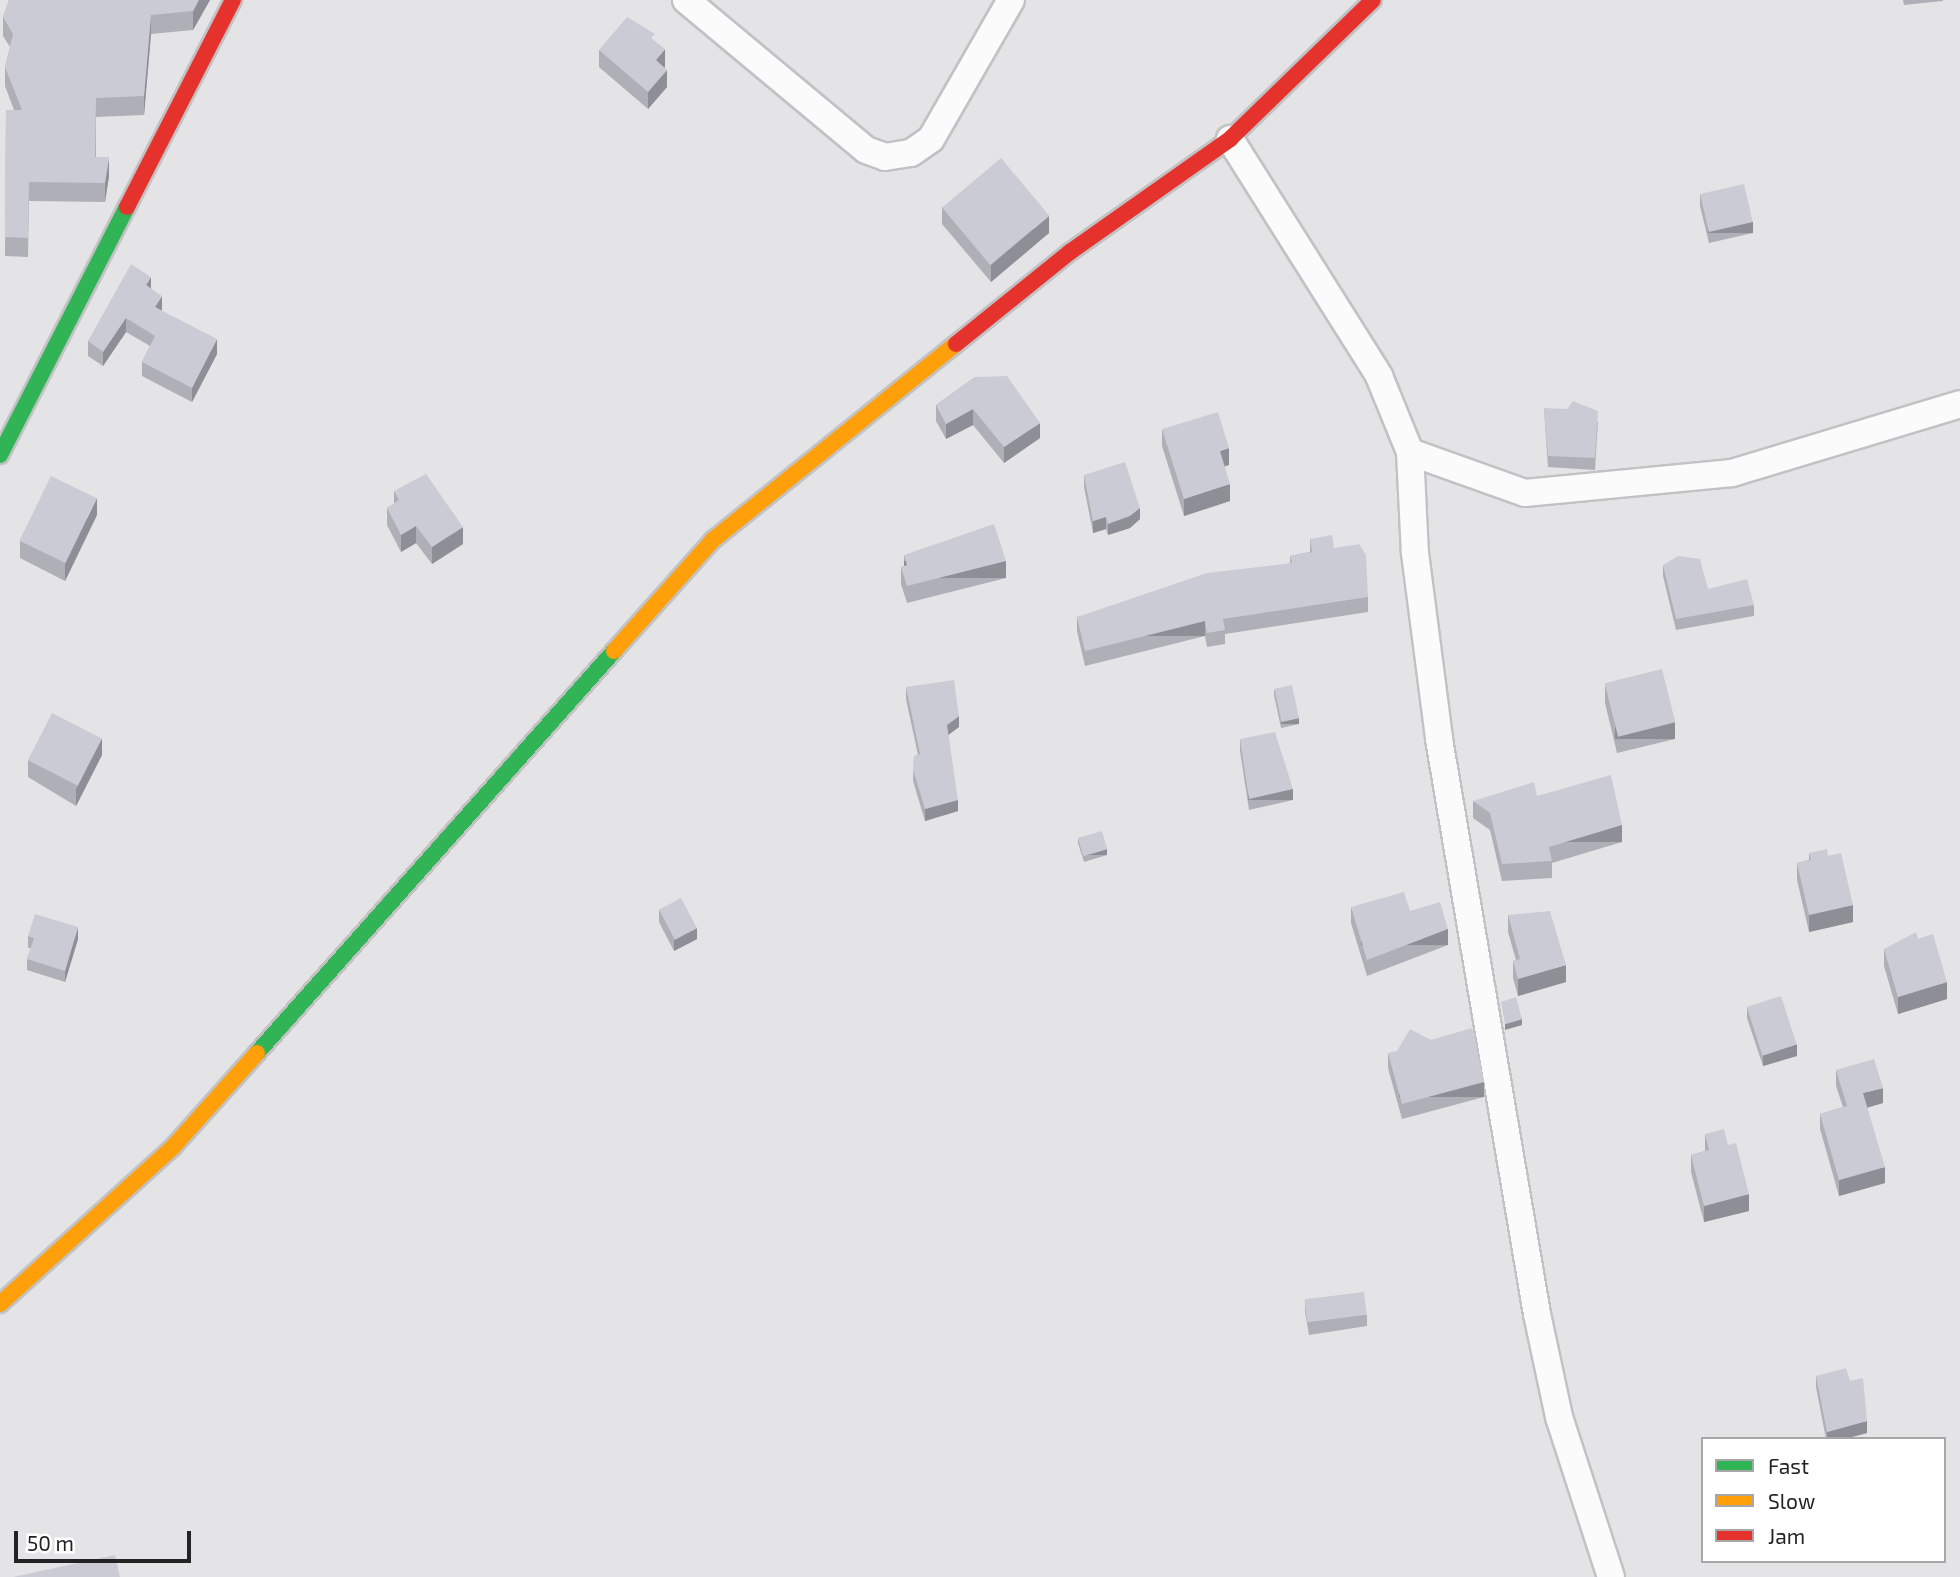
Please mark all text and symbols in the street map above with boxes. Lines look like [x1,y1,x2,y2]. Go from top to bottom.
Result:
legend [1701,1437,1946,1563]
text: Fast [1768,1453,1809,1478]
text: Slow [1768,1488,1815,1513]
scale bar [18,1518,194,1562]
text: Jam [1768,1523,1805,1548]
text: 50 m [27,1530,74,1555]

